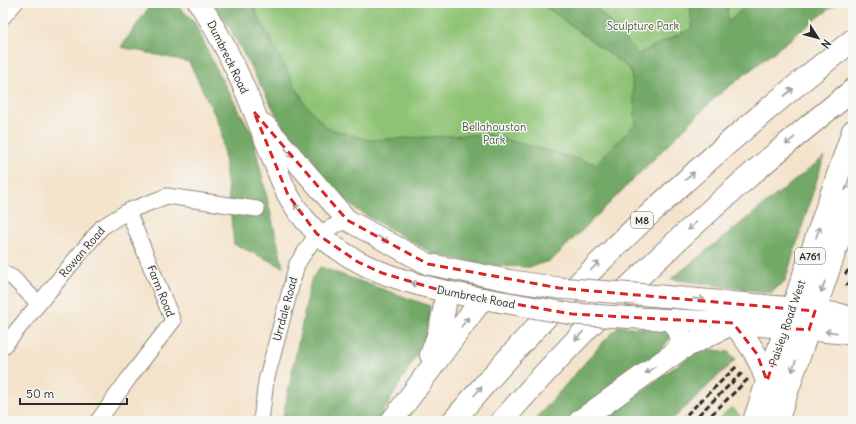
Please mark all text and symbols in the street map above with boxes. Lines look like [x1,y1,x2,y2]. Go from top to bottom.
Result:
street label: Dumbreck Road [204,18,252,96]
north arrow [798,18,838,58]
park label: Sculpture Park [607,19,680,33]
text: N [818,37,834,51]
one-way arrow [783,87,794,96]
park label: Bellahouston Park [462,120,526,147]
one-way arrow [785,136,795,145]
one-way arrow [284,147,293,158]
one-way arrow [685,172,695,181]
one-way arrow [294,204,302,215]
road number: M8 [631,212,653,228]
one-way arrow [687,221,697,230]
street label: Rowan Road [56,223,108,280]
one-way arrow [815,226,823,238]
one-way arrow [377,235,389,243]
road number: A761 [795,248,825,264]
one-way arrow [591,261,600,271]
street label: Farm Road [144,263,178,319]
street label: Urrdale Road [270,275,300,343]
street label: Paisley Road West [766,278,808,368]
one-way arrow [411,280,424,288]
one-way arrow [819,280,827,292]
street label: Dumbreck Road [436,283,517,312]
one-way arrow [692,295,705,302]
one-way arrow [461,317,469,328]
one-way arrow [825,328,838,335]
one-way arrow [574,331,584,341]
one-way arrow [790,360,798,372]
one-way arrow [645,366,656,374]
scale bar [20,380,127,406]
text: 50 m [26,386,55,401]
one-way arrow [474,386,483,397]

